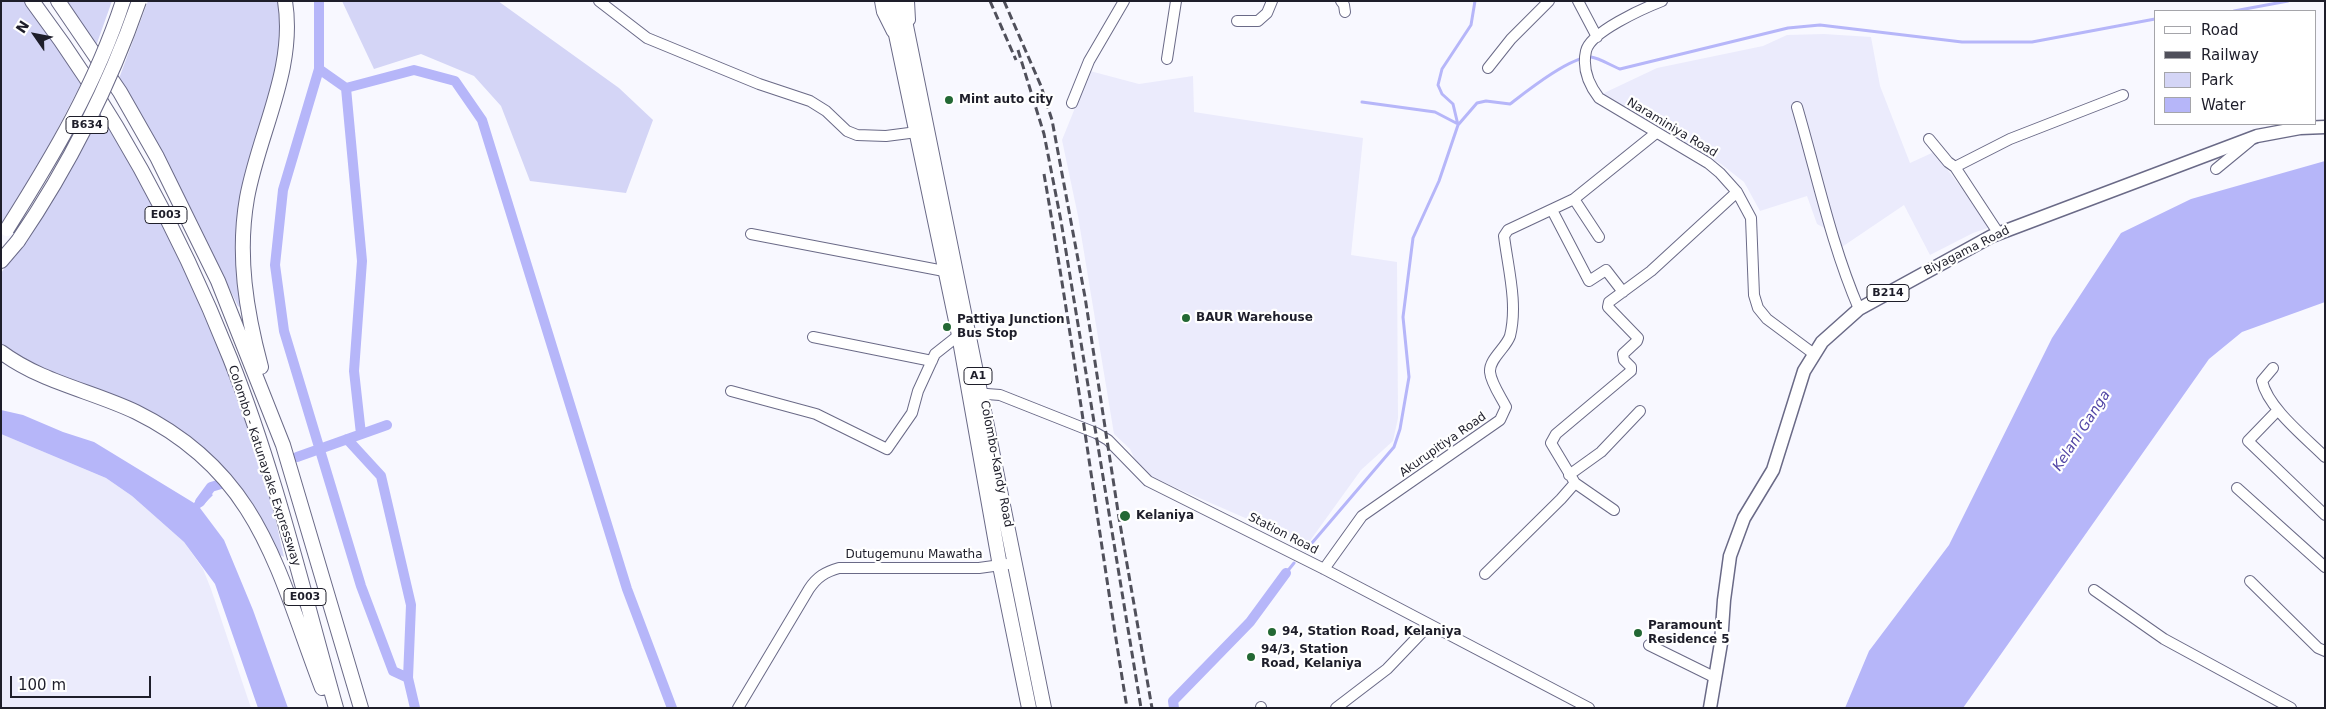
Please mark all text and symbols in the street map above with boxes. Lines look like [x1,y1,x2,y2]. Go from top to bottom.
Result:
north arrow [10,10,60,60]
legend [2154,10,2316,125]
text: N [13,18,32,36]
text: Road [2201,21,2239,39]
text: Railway [2201,46,2259,64]
text: Park [2201,71,2233,89]
place label: Mint auto city [959,93,1053,107]
marker: Mint auto city [943,94,955,106]
street label: Naraminiya Road [1624,95,1720,161]
text: Water [2201,96,2245,114]
road number: B634 [66,116,108,134]
road number: E003 [145,206,187,224]
street label: Biyagama Road [1922,223,2012,279]
road number: B214 [1867,284,1909,302]
place label: BAUR Warehouse [1196,311,1313,325]
marker: BAUR Warehouse [1180,312,1192,324]
place label: Pattiya Junction Bus Stop [957,313,1065,341]
marker: Pattiya Junction Bus Stop [941,321,953,333]
street label: Colombo - Katunayake Expressway [225,364,303,568]
road number: A1 [964,368,992,384]
water label: Kelani Ganga [2050,388,2114,474]
street label: Colombo-Kandy Road [977,399,1015,529]
street label: Akurupitiya Road [1397,410,1489,480]
marker: Kelaniya [1118,509,1132,523]
place label: Kelaniya [1136,509,1194,523]
street label: Station Road [1246,510,1320,558]
street label: Dutugemunu Mawatha [845,548,983,562]
road number: E003 [284,588,326,606]
place label: Paramount Residence 5 [1648,619,1730,647]
place label: 94, Station Road, Kelaniya [1282,625,1462,639]
marker: 94, Station Road, Kelaniya [1266,626,1278,638]
marker: Paramount Residence 5 [1632,627,1644,639]
place label: 94/3, Station Road, Kelaniya [1261,643,1362,671]
marker: 94/3, Station Road, Kelaniya [1245,651,1257,663]
scale bar [12,666,154,698]
text: 100 m [18,676,66,694]

